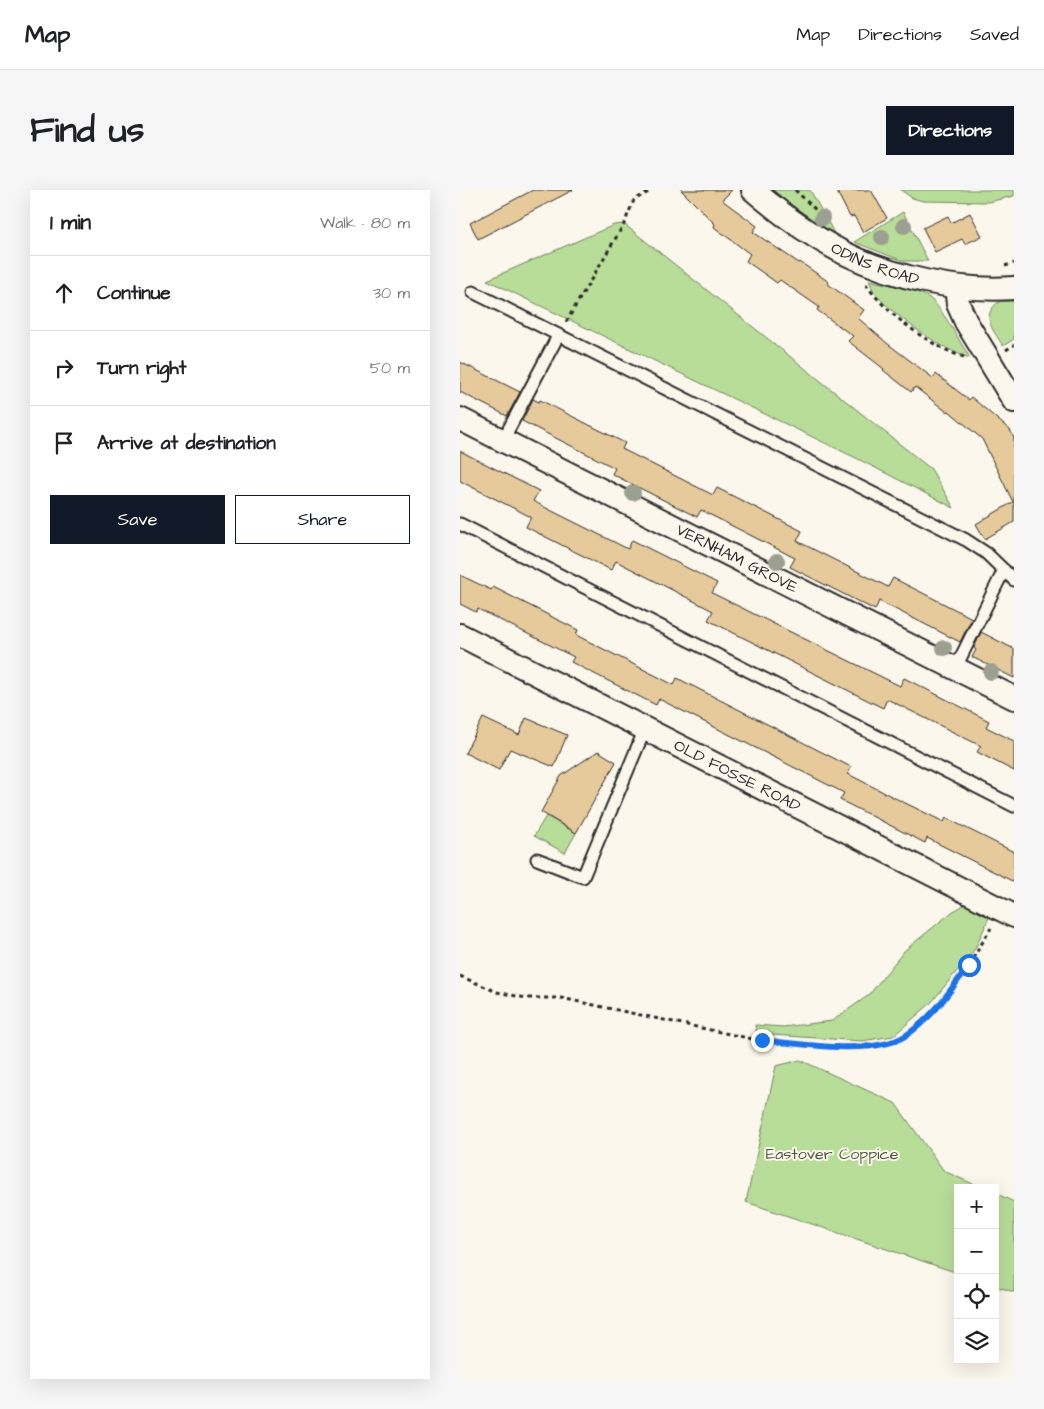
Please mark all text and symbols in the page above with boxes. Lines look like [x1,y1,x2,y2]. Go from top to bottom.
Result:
text: Map [25,18,70,52]
text: Map [796,22,830,47]
text: Directions [858,22,942,47]
text: Saved [970,22,1019,47]
text: Find us [30,106,144,155]
button: Directions [886,106,1014,155]
text: 1 min [50,208,91,237]
text: Walk · 80 m [320,212,410,234]
street label: ODINS ROAD [827,237,921,290]
icon: ahead [50,279,78,307]
text: Continue [97,280,171,307]
text: 30 m [373,282,410,304]
icon: right [50,354,78,382]
text: Turn right [97,355,186,382]
text: 50 m [370,357,410,379]
icon: arrive [50,429,78,457]
text: Arrive at destination [97,430,276,457]
button: Save [50,495,225,544]
button: Share [235,495,410,544]
street label: VERNHAM GROVE [672,519,802,598]
street label: OLD FOSSE ROAD [670,734,805,817]
route start [958,954,981,977]
route end [751,1029,774,1052]
park label: Eastover Coppice [766,1143,899,1165]
map controls [954,1184,999,1364]
button: + [954,1184,999,1229]
button: − [954,1229,999,1274]
button: locate [954,1274,999,1319]
button: layers [954,1319,999,1364]

